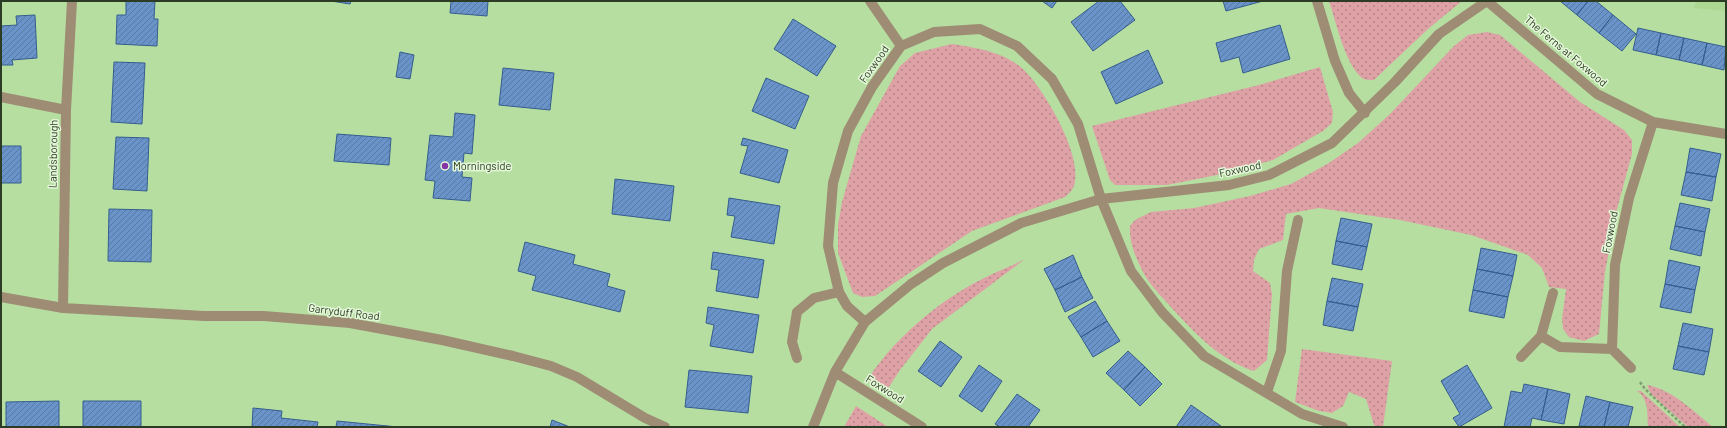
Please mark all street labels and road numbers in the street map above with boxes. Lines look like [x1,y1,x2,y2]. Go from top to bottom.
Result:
street label: The Ferns at Foxwood [1522,12,1610,89]
street label: Foxwood [856,43,891,85]
street label: Landsborough [45,120,60,188]
street label: Foxwood [1218,158,1262,179]
street label: Foxwood [1599,210,1620,254]
street label: Garryduff Road [308,301,380,322]
street label: Foxwood [864,372,907,405]

